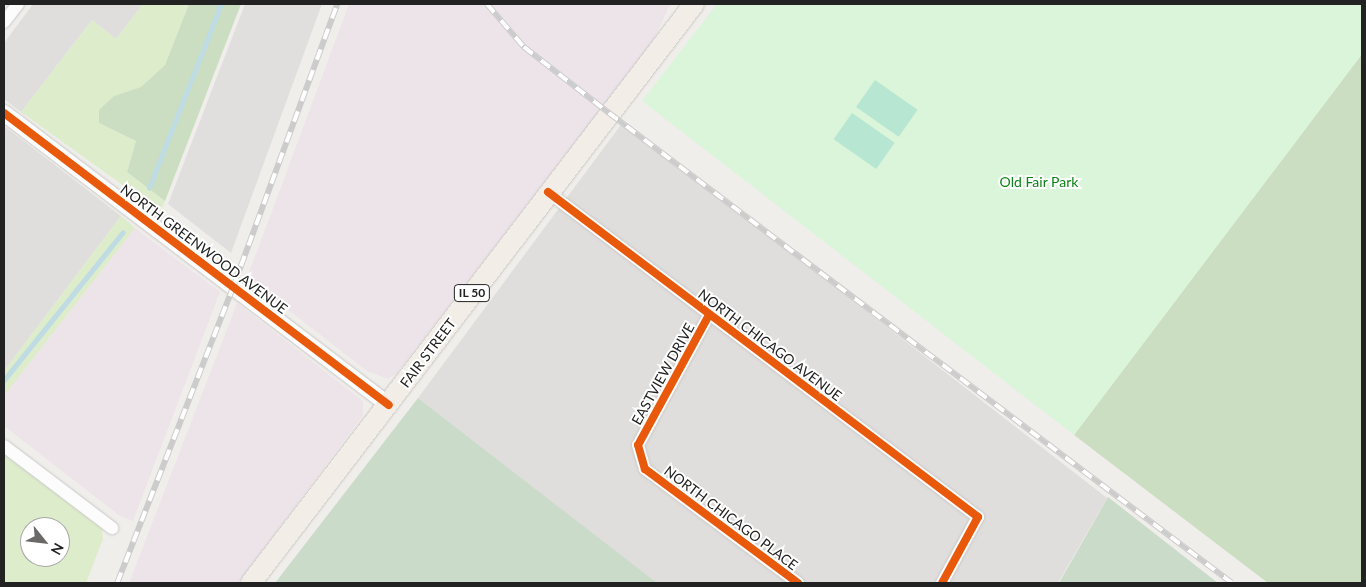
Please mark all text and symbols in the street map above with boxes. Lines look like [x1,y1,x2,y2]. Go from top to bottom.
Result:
park label: Old Fair Park [999,174,1079,190]
street label: NORTH GREENWOOD AVENUE [117,181,291,317]
road number: IL 50 [453,284,491,302]
street label: NORTH CHICAGO AVENUE [695,285,845,405]
street label: FAIR STREET [397,315,459,391]
street label: EASTVIEW DRIVE [628,320,698,428]
street label: NORTH CHICAGO PLACE [661,462,801,574]
north arrow [20,517,70,567]
text: N [48,540,68,558]

